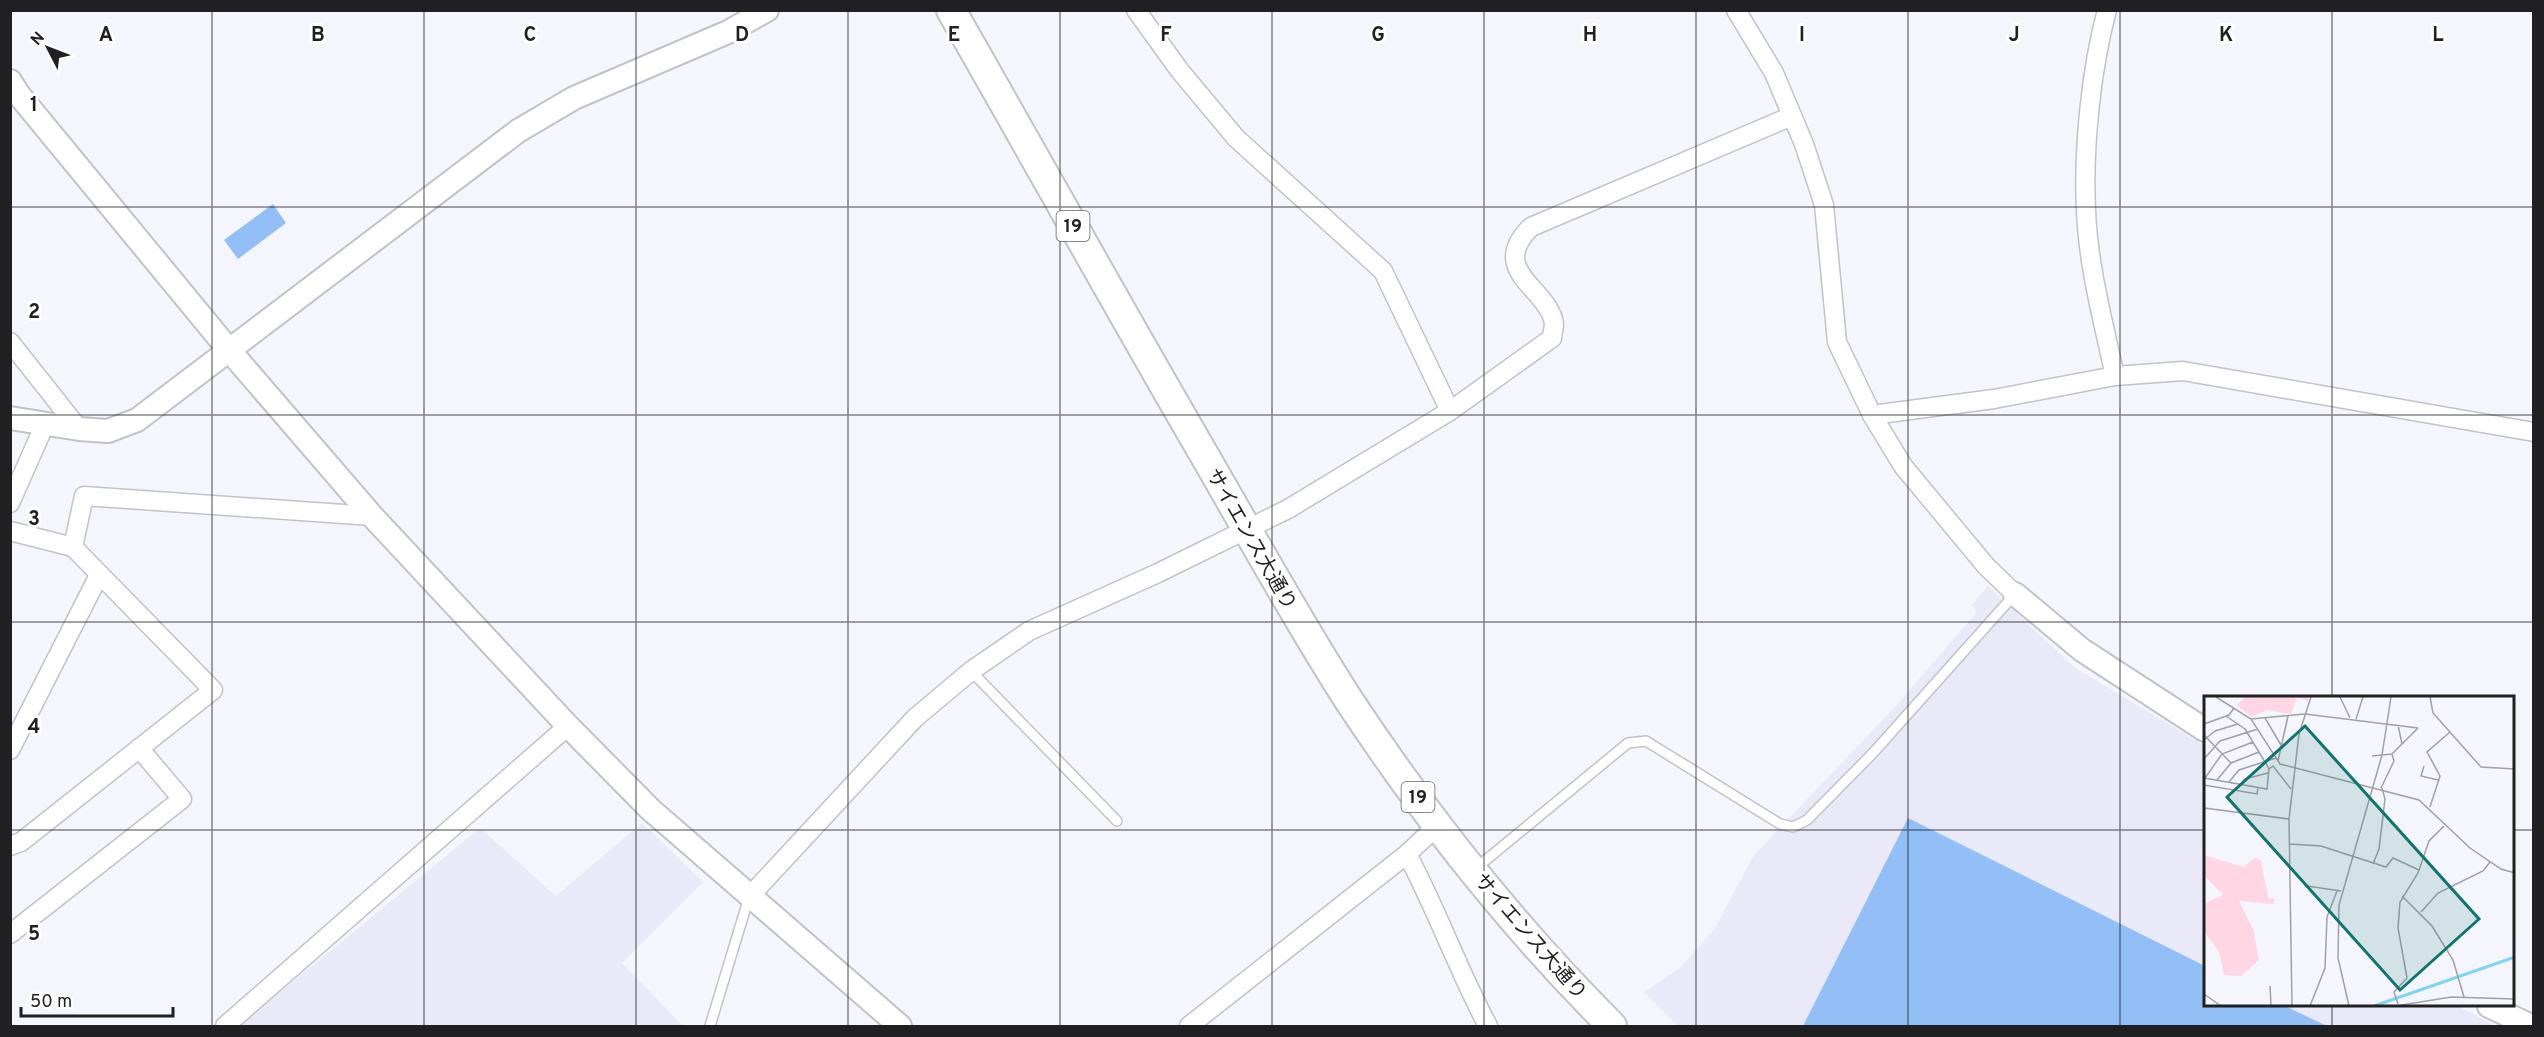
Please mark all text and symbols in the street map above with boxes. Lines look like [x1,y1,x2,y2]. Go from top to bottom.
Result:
north arrow [18,18,78,78]
text: A [99,23,113,49]
text: B [311,23,325,49]
text: C [524,23,536,49]
text: D [735,23,749,49]
text: E [948,23,960,49]
text: F [1160,23,1172,49]
text: G [1371,23,1385,49]
text: H [1583,23,1597,49]
text: I [1799,23,1805,49]
text: J [2008,23,2020,49]
text: K [2219,23,2233,49]
text: L [2432,23,2444,49]
text: N [27,28,50,50]
text: 1 [30,93,38,119]
road number: 19 [1056,211,1090,241]
text: 2 [28,300,40,326]
street label: サイエンス大通り [1199,464,1301,616]
text: 3 [28,507,40,533]
inset map [2204,696,2514,1007]
text: 4 [28,715,40,741]
road number: 19 [1402,782,1434,812]
street label: サイエンス大通り [1467,869,1592,1006]
text: 5 [28,922,40,948]
scale bar [21,980,172,1018]
text: 50 m [30,991,72,1014]

